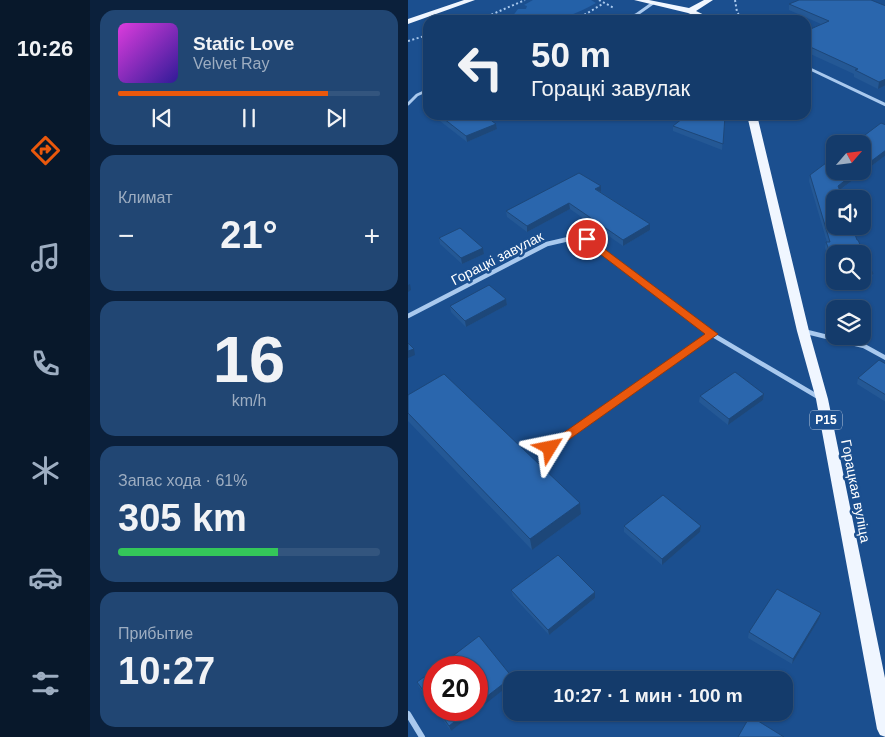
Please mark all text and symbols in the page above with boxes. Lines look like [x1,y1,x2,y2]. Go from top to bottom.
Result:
text: Static Love [193,33,294,54]
icon: left [448,35,513,100]
text: 50 m [531,35,611,74]
text: 10:26 [17,36,73,61]
text: Velvet Ray [193,55,269,72]
text: Горацкі завулак [531,76,690,101]
icon: previous [148,104,176,132]
icon: pause [235,104,263,132]
icon: next [322,104,350,132]
icon: directions [28,133,63,168]
north arrow [826,135,870,180]
map controls [826,135,871,345]
text: Климат [118,189,172,206]
button: sound [826,190,871,235]
text: 21° [220,214,278,256]
pin [566,218,608,260]
text: − [118,220,134,251]
text: + [364,220,380,251]
icon: arrive [573,225,601,253]
street label: Горацкі завулак [448,227,547,288]
icon: music [28,240,63,275]
button: search [826,245,871,290]
button: layers [826,300,871,345]
text: 16 [213,323,285,396]
icon: phone [28,346,63,381]
text: km/h [232,392,266,409]
road number: Р15 [810,410,842,430]
position arrow [523,421,575,473]
street label: Горацкая вуліца [838,438,874,544]
icon: climate [28,453,63,488]
text: Запас хода · 61% [118,472,247,489]
text: 305 km [118,497,247,539]
icon: car [28,560,63,595]
text: Прибытие [118,625,193,642]
text: 10:27 [118,650,215,692]
speed limit sign: 20 [423,656,488,721]
icon: filters [28,666,63,701]
text: 10:27 · 1 мин · 100 m [553,685,743,706]

